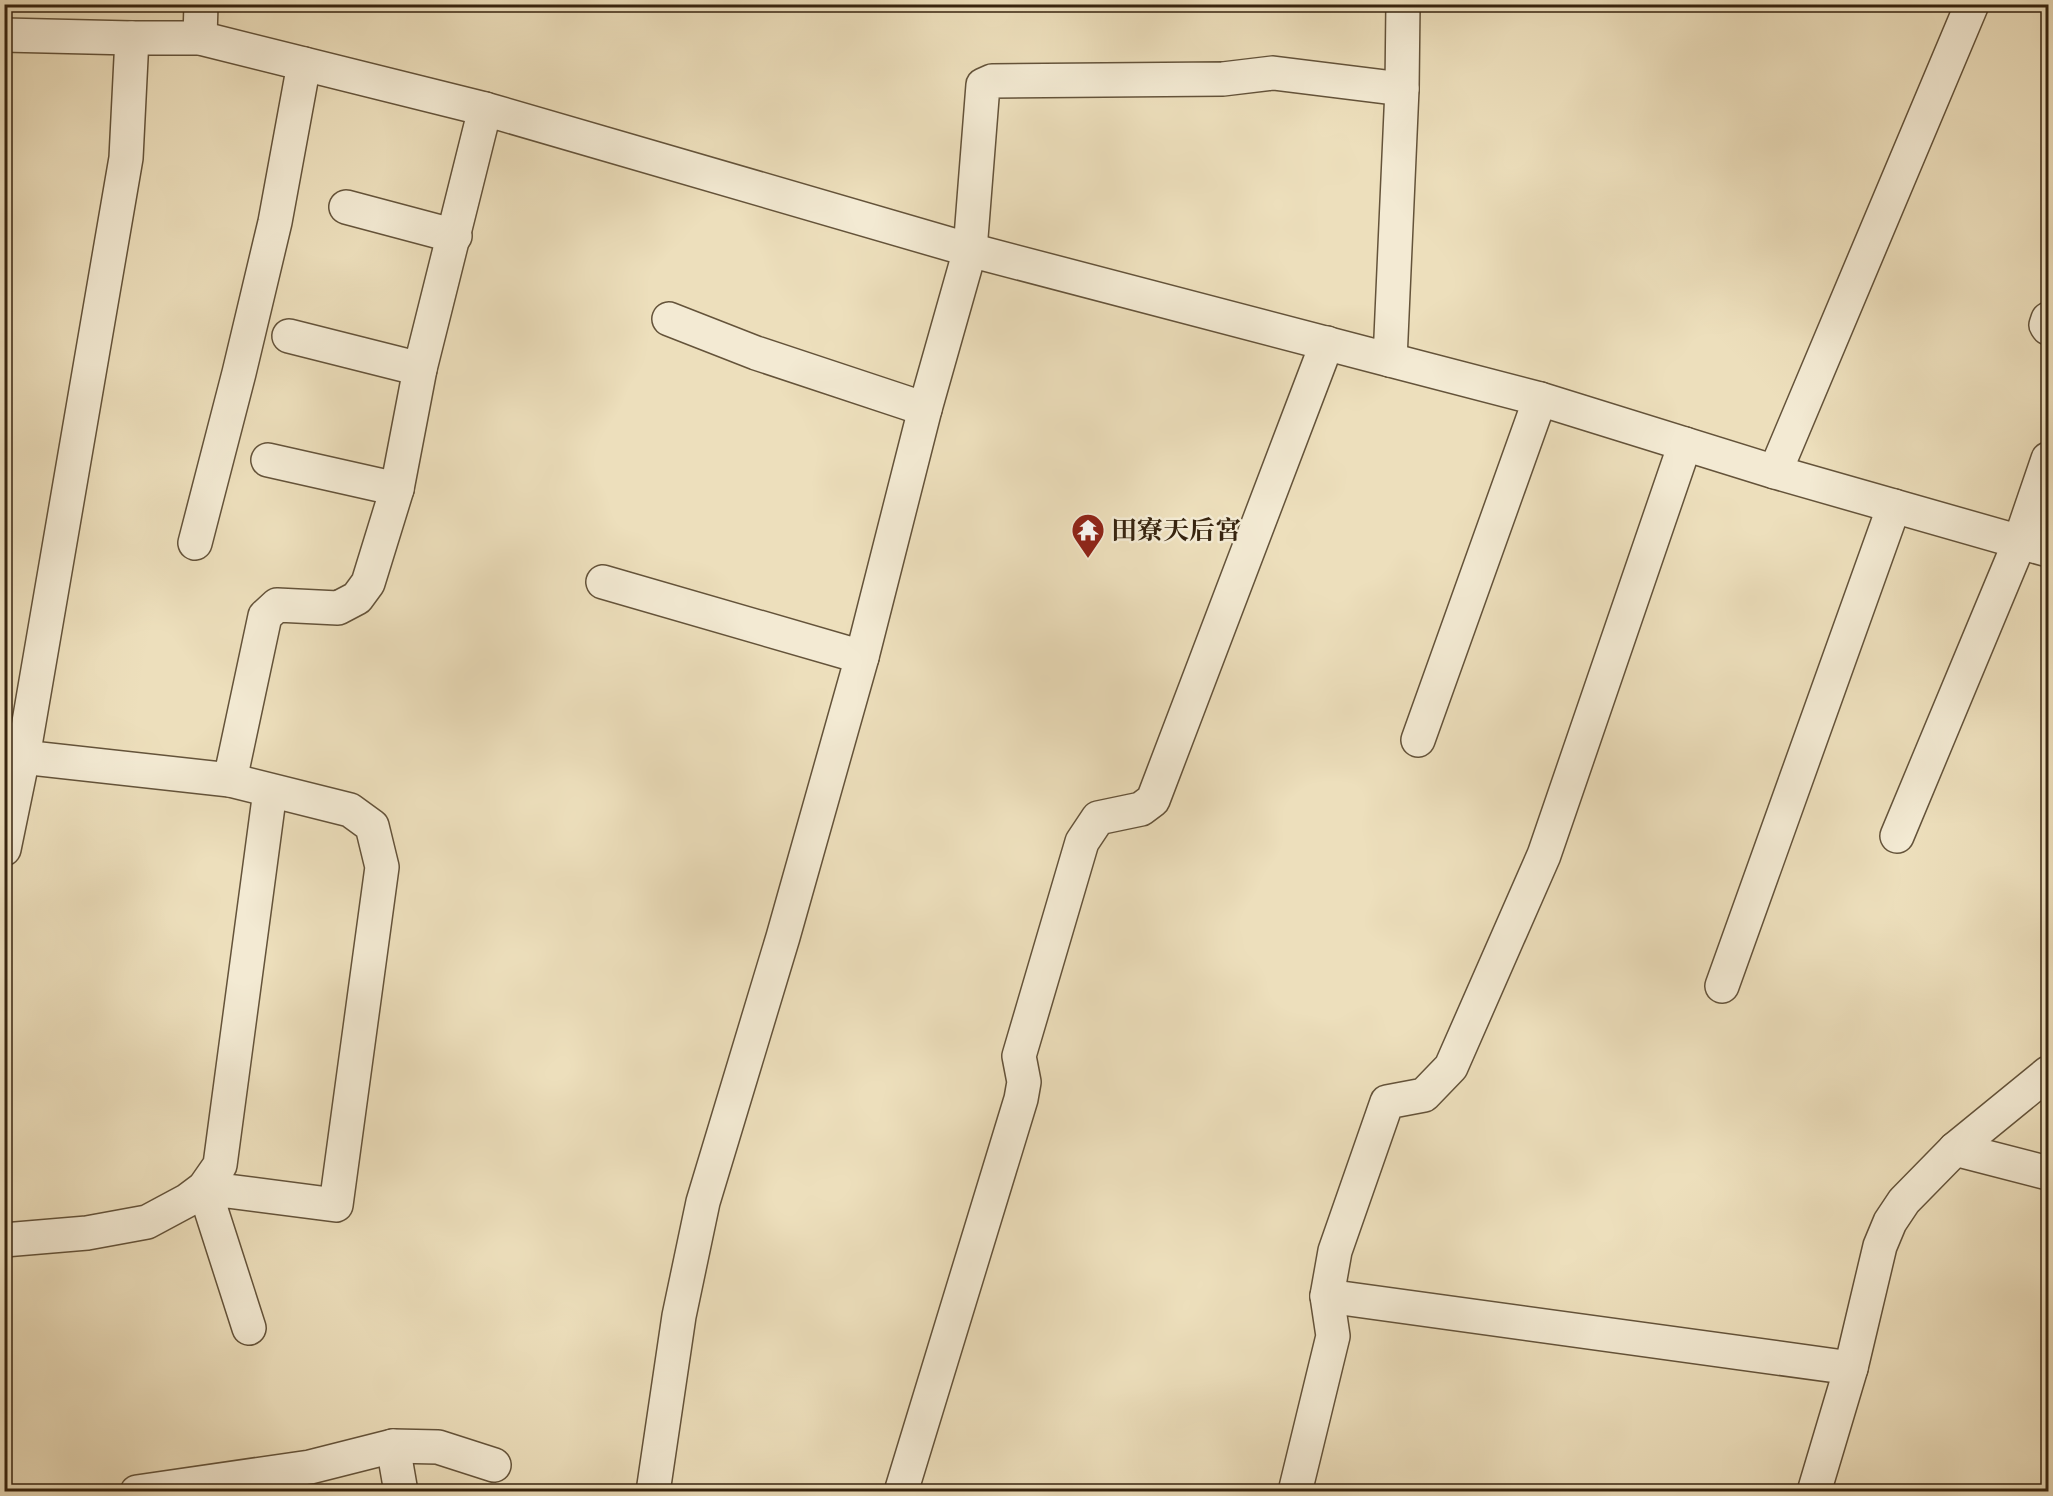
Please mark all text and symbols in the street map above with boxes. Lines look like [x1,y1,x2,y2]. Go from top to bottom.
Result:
temple icon: 田寮天后宮 [1070,512,1106,559]
place label: 田寮天后宮 [1111,514,1241,551]

